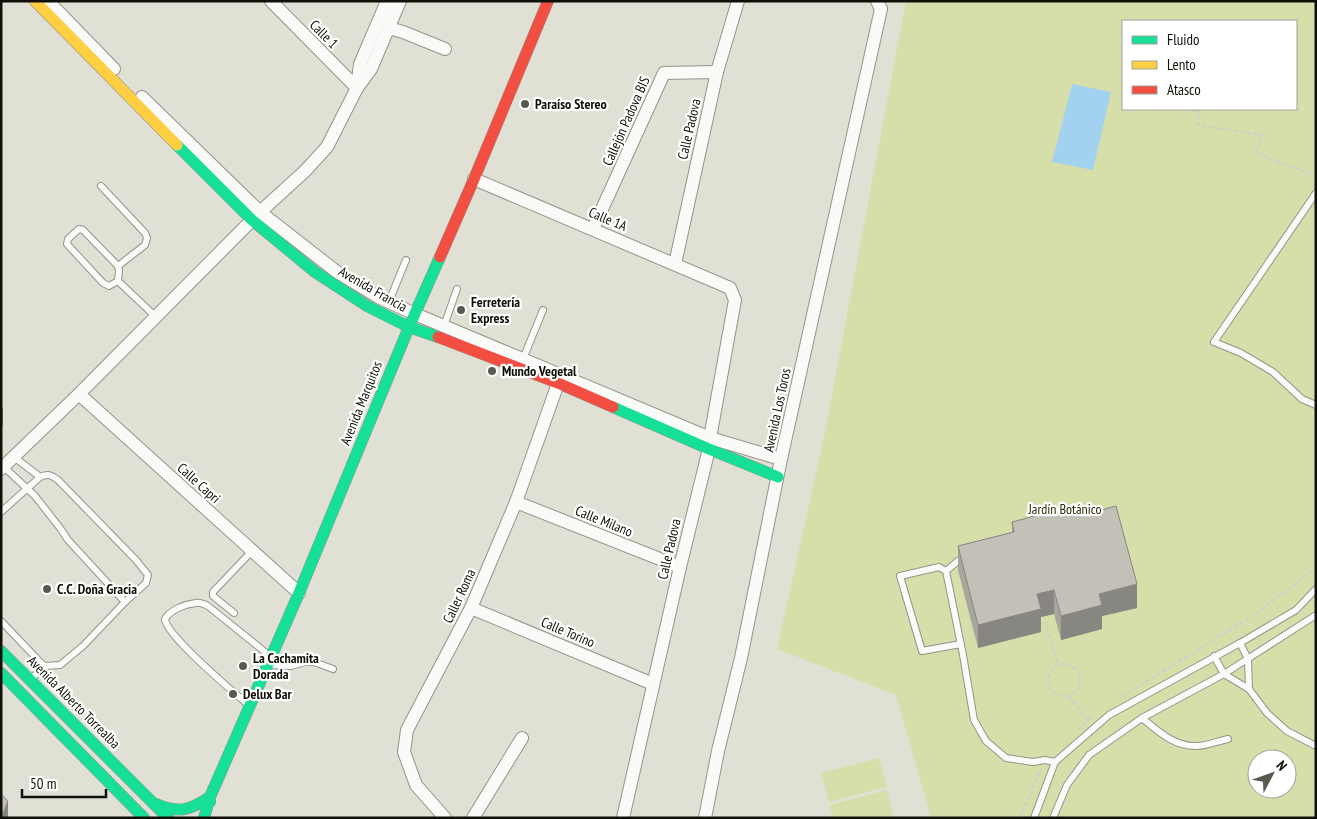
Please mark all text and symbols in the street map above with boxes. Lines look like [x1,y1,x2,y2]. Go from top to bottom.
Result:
street label: Calle 1 [306,16,342,52]
legend [1122,20,1297,110]
text: Fluido [1167,30,1199,49]
text: Lento [1167,55,1196,74]
street label: Callejón Padova BIS [598,74,654,168]
text: Atasco [1167,80,1201,99]
place label: Paraíso Stereo [535,95,607,113]
street label: Calle Padova [673,97,705,161]
marker: Paraíso Stereo [519,98,531,110]
street label: Calle 1A [586,203,630,235]
street label: Avenida Francia [336,262,410,316]
place label: Ferretería Express [471,293,520,327]
marker: Ferretería Express [455,304,467,316]
street label: Avenida Marquitos [336,358,386,448]
place label: Mundo Vegetal [502,362,577,380]
marker: Mundo Vegetal [486,365,498,377]
street label: Avenida Los Toros [759,366,795,454]
street label: Calle Capri [174,459,224,507]
park label: Jardín Botánico [1027,500,1102,518]
street label: Calle Milano [573,501,635,541]
street label: Calle Padova [653,517,685,581]
street label: Caller Roma [439,566,479,626]
place label: C.C. Doña Gracia [57,580,137,598]
marker: C.C. Doña Gracia [41,583,53,595]
street label: Calle Torino [538,613,598,651]
place label: La Cachamita Dorada [253,649,319,683]
street label: Avenida Alberto Torrealba [24,652,124,752]
marker: La Cachamita Dorada [237,660,249,672]
place label: Delux Bar [243,685,292,703]
marker: Delux Bar [227,688,239,700]
north arrow [1247,749,1297,799]
text: N [1273,757,1291,774]
scale bar [22,766,106,798]
text: 50 m [30,774,56,793]

